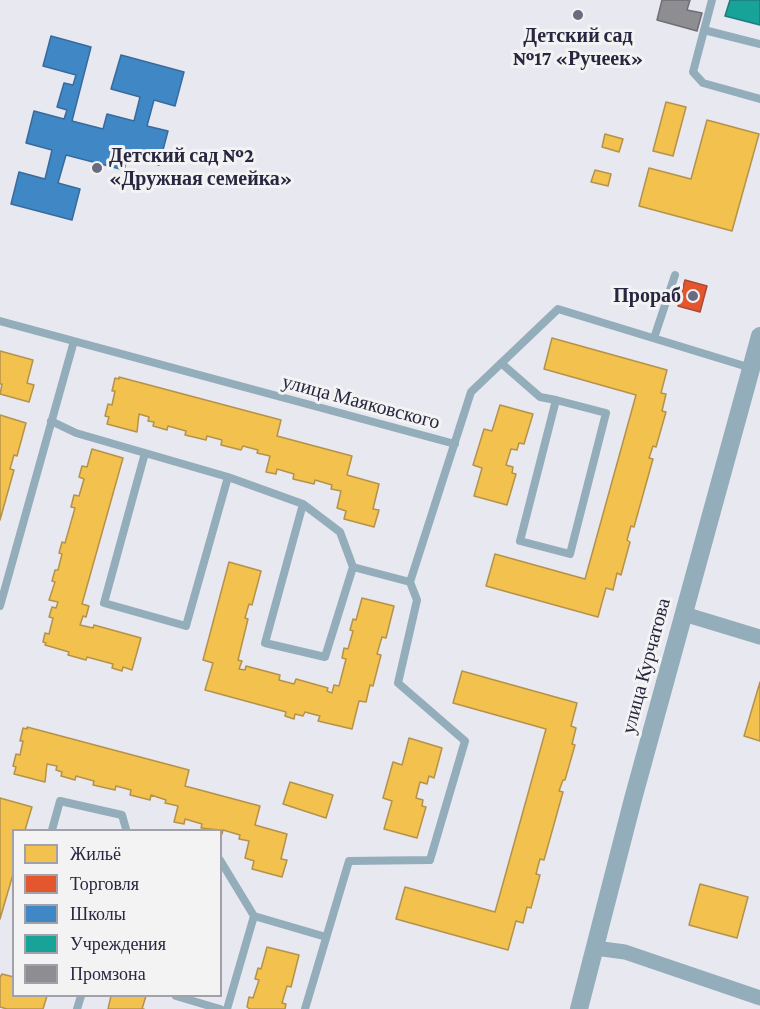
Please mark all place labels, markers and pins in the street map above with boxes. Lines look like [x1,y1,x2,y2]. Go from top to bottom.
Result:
marker: Детский сад №17 «Ручеек» [571,8,585,22]
place label: Детский сад №17 «Ручеек» [513,24,643,71]
place label: Детский сад №2 «Дружная семейка» [109,144,292,191]
marker: Детский сад №2 «Дружная семейка» [90,161,104,175]
place label: Прораб [613,284,681,308]
marker: Прораб [686,289,700,303]

